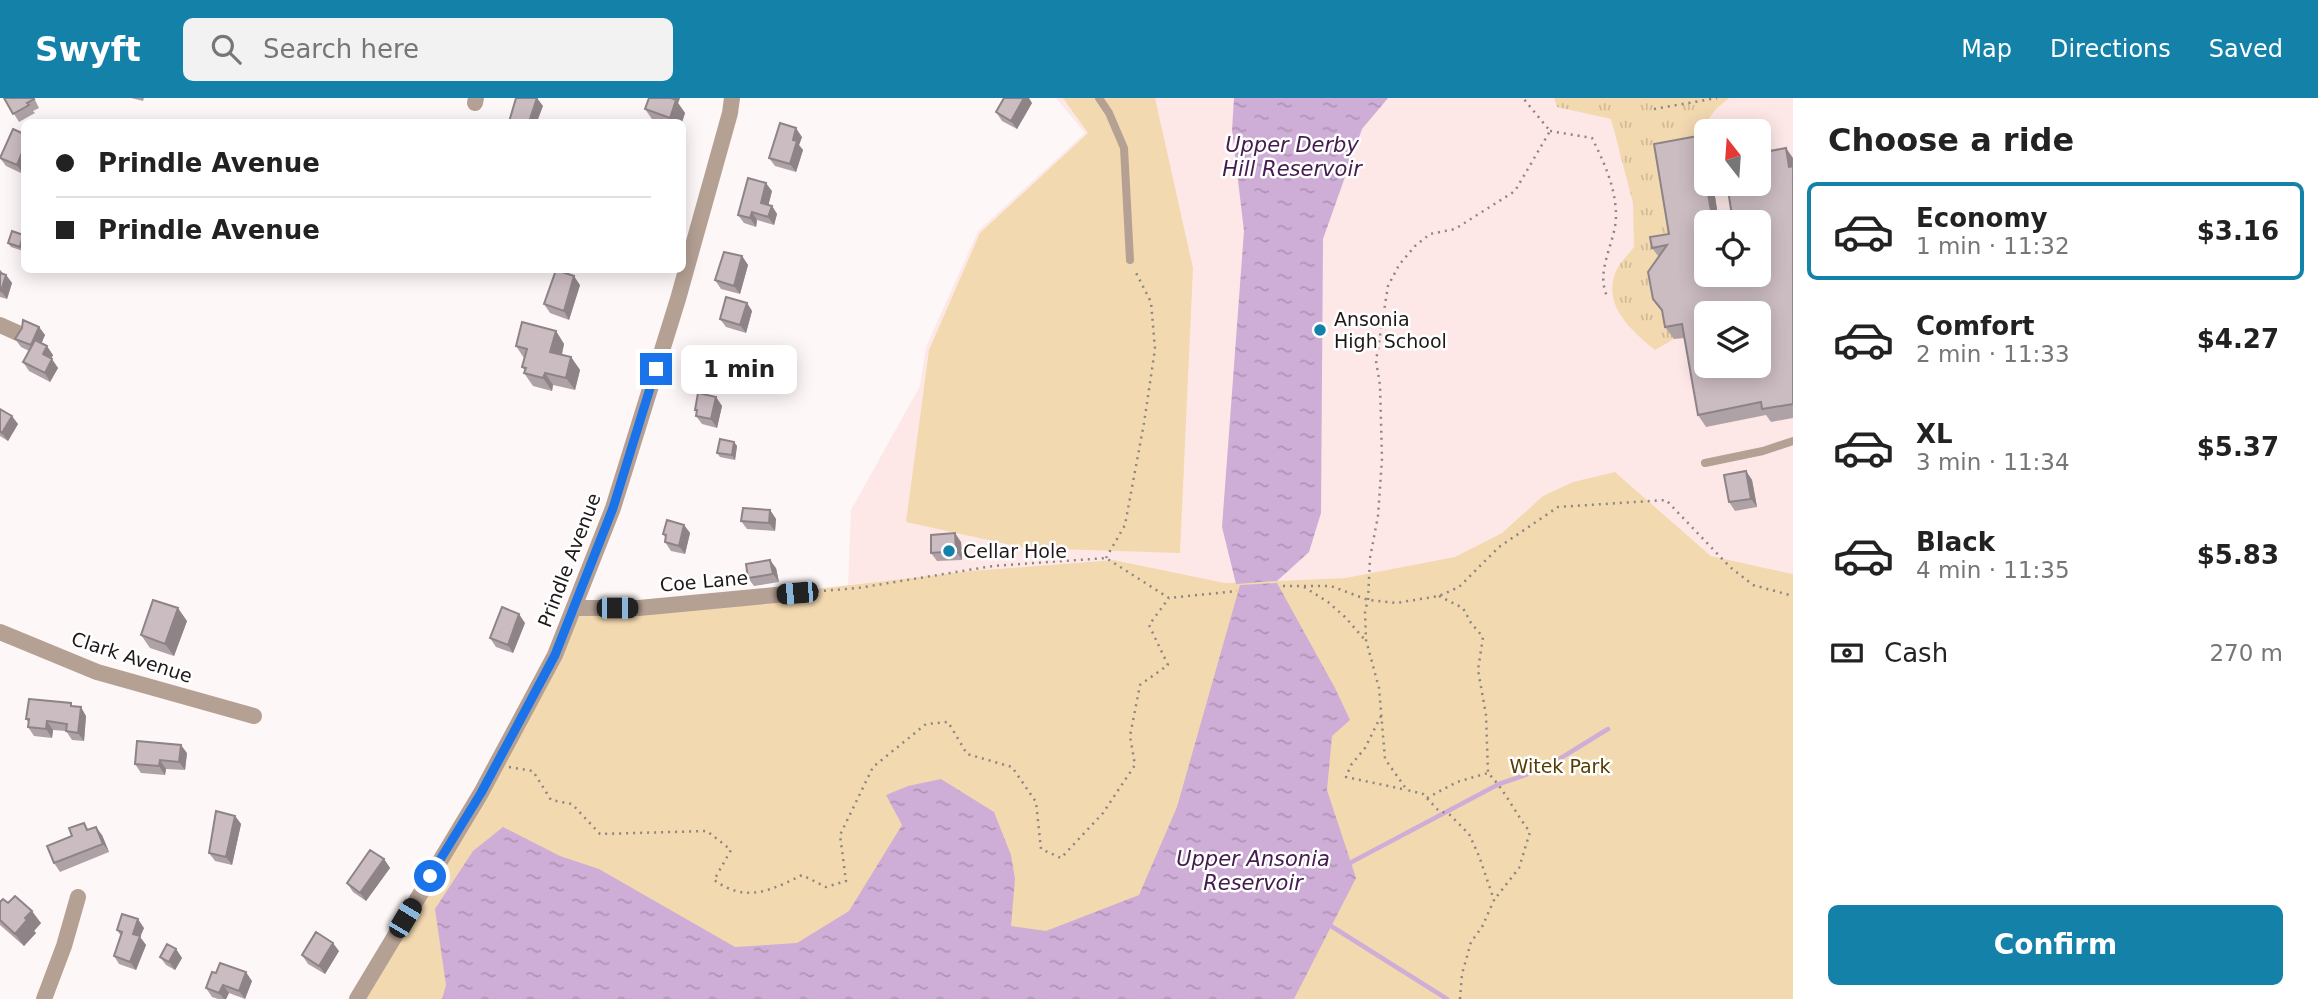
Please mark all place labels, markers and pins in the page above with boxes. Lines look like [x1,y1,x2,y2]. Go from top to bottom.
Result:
place label: Ansonia High School [1334,308,1447,352]
marker: Ansonia High School [1312,322,1328,338]
place label: Cellar Hole [963,540,1067,562]
marker: Cellar Hole [941,543,957,559]

